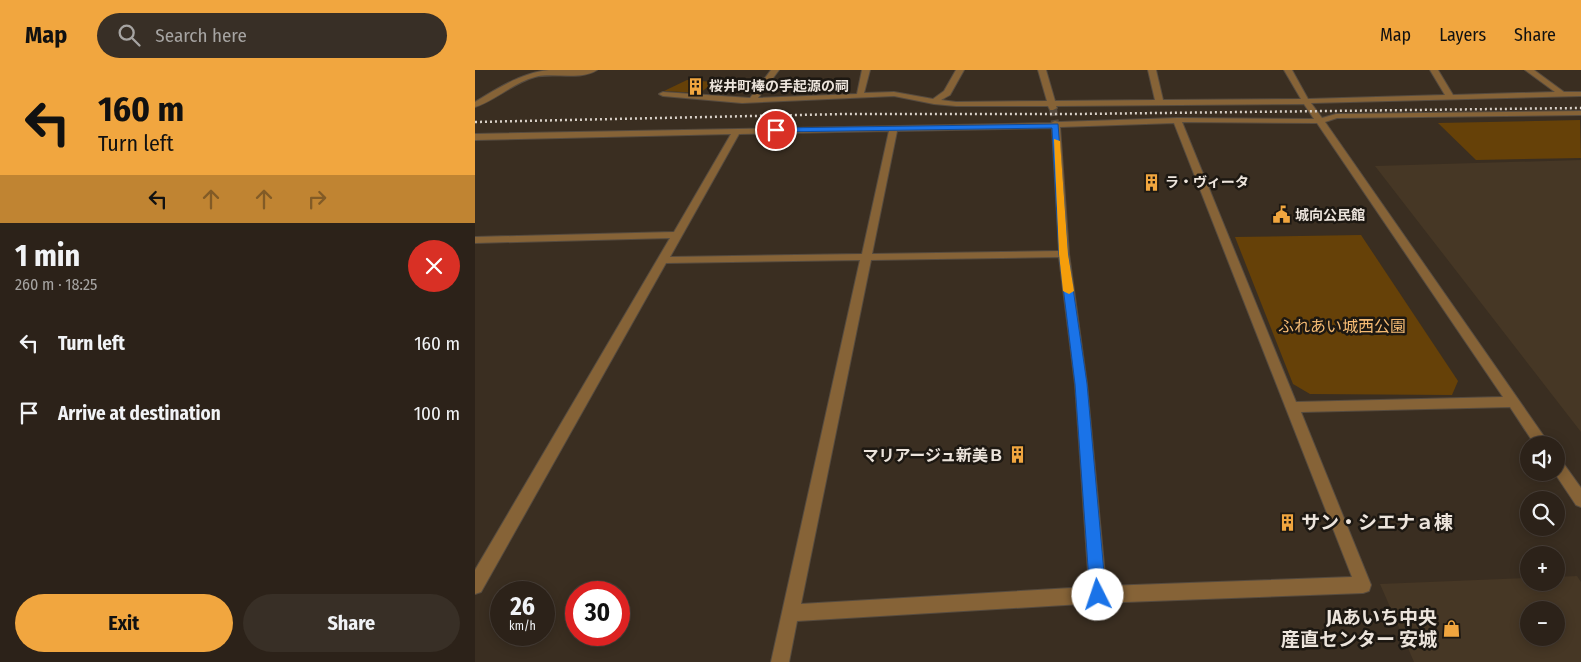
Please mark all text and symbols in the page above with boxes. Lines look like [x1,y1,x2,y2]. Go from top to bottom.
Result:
search box [97,13,447,58]
text: Map [25,21,67,49]
icon: search [115,21,143,49]
text: Search here [155,24,247,47]
text: Map [1380,24,1411,46]
text: Layers [1439,24,1486,46]
text: Share [1514,24,1556,46]
building icon: 桜井町棒の手起源の祠 [685,76,705,96]
place label: 桜井町棒の手起源の祠 [709,78,849,95]
text: 160 m [98,88,184,130]
icon: left [15,90,80,155]
pin [755,109,797,151]
icon: arrive [762,116,790,144]
text: Turn left [98,130,174,157]
building icon: ラ・ヴィータ [1141,172,1161,192]
place label: ラ・ヴィータ [1165,174,1249,191]
icon: left [144,185,172,213]
icon: ahead [197,185,225,213]
icon: ahead [250,185,278,213]
icon: right [303,185,331,213]
public building icon: 城向公民館 [1271,205,1291,225]
place label: 城向公民館 [1295,207,1365,224]
text: 1 min [15,238,80,274]
button: close [408,240,460,292]
text: 260 m · 18:25 [15,275,97,294]
park label: ふれあい城西公園 [1278,317,1406,336]
icon: left [15,329,43,357]
text: Turn left [58,332,125,355]
text: 160 m [414,332,460,355]
icon: arrive [15,399,43,427]
text: Arrive at destination [58,402,221,425]
text: 100 m [414,402,460,425]
map controls [1520,436,1565,646]
button: sound [1520,436,1565,481]
building icon: マリアージュ新美Ｂ [1008,445,1028,465]
place label: マリアージュ新美Ｂ [862,446,1004,465]
button: search [1520,491,1565,536]
place label: サン・シエナａ棟 [1301,511,1453,534]
building icon: サン・シエナａ棟 [1277,512,1297,532]
button: + [1520,546,1565,591]
position arrow [1071,568,1123,620]
speed limit sign: 30 [565,581,630,646]
text: 26 [510,592,535,622]
button: Exit [15,594,233,652]
button: Share [243,594,460,652]
button: − [1520,601,1565,646]
place label: JAあいち中央 産直センター 安城 [1281,606,1437,651]
shop icon: JAあいち中央 産直センター 安城 [1441,618,1461,638]
text: km/h [509,619,536,633]

